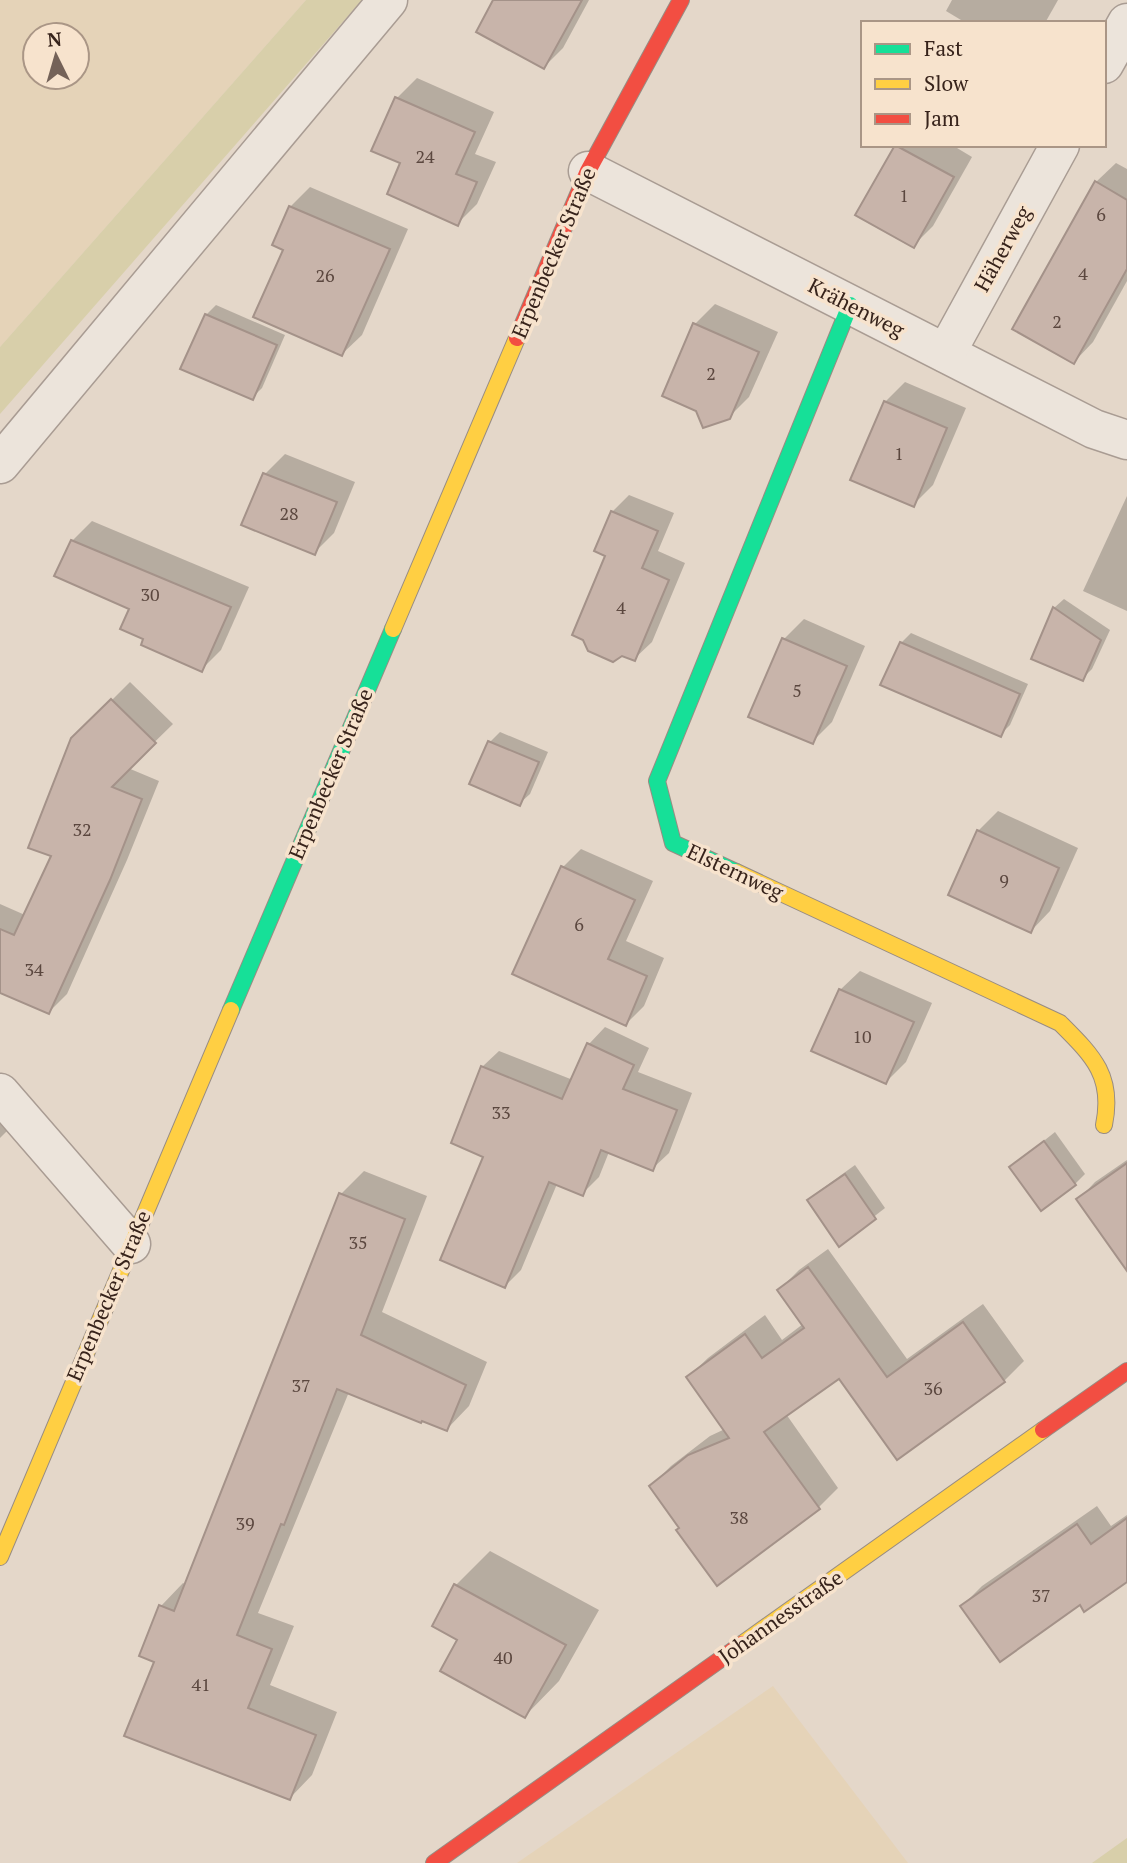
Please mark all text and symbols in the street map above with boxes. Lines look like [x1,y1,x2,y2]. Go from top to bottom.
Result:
north arrow [21,21,91,91]
legend [861,21,1106,147]
text: N [46,25,63,52]
text: Fast [924,34,963,62]
text: Slow [924,69,969,97]
text: Jam [924,104,960,132]
house number: 24 [415,144,435,168]
street label: Erpenbecker Straße [504,163,602,342]
house number: 1 [899,183,909,207]
street label: Häherweg [967,200,1038,296]
house number: 6 [1096,202,1106,226]
house number: 4 [1078,261,1088,285]
house number: 26 [315,263,335,287]
street label: Krähenweg [804,271,910,344]
house number: 2 [1052,309,1062,333]
house number: 2 [706,361,716,385]
house number: 1 [894,441,904,465]
house number: 28 [279,501,299,525]
house number: 30 [140,582,160,606]
house number: 4 [616,595,626,619]
house number: 5 [792,678,802,702]
street label: Erpenbecker Straße [281,684,379,863]
house number: 32 [72,817,92,841]
street label: Elsternweg [683,837,789,906]
house number: 9 [999,868,1009,892]
house number: 6 [574,912,584,936]
house number: 34 [24,957,44,981]
house number: 10 [852,1024,872,1048]
house number: 33 [491,1100,511,1124]
street label: Erpenbecker Straße [59,1206,157,1385]
house number: 35 [348,1230,368,1254]
house number: 37 [291,1373,311,1397]
house number: 36 [923,1376,943,1400]
house number: 38 [729,1505,749,1529]
house number: 39 [235,1511,255,1535]
street label: Johannesstraße [713,1563,848,1669]
house number: 37 [1031,1583,1051,1607]
house number: 40 [493,1645,513,1669]
house number: 41 [191,1672,211,1696]

